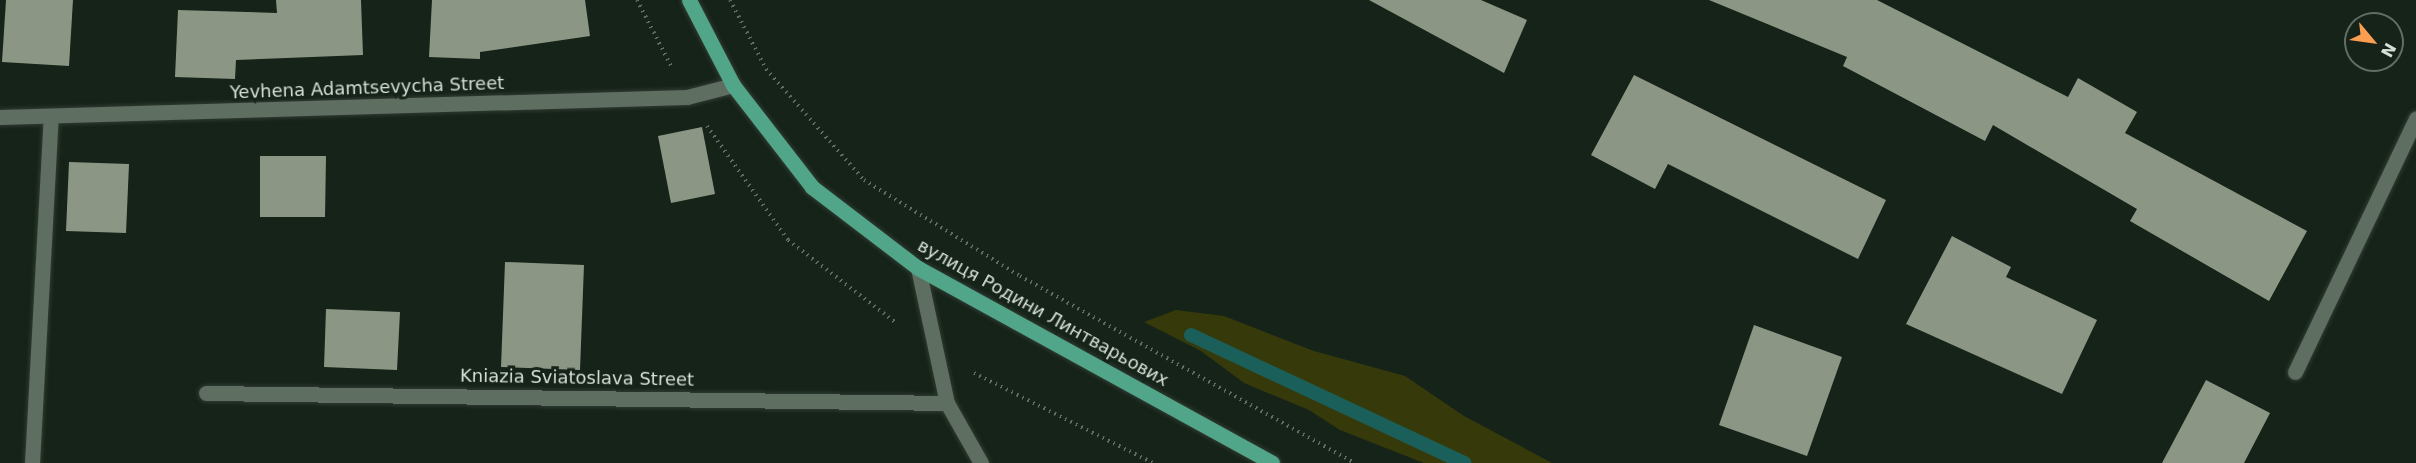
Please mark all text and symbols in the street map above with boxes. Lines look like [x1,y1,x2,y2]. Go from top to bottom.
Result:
north arrow [2344,12,2404,72]
text: N [2377,40,2400,60]
street label: Yevhena Adamtsevycha Street [229,72,505,104]
street label: вулиця Родини Линтварьових [914,235,1172,391]
street label: Kniazia Sviatoslava Street [460,365,694,391]

